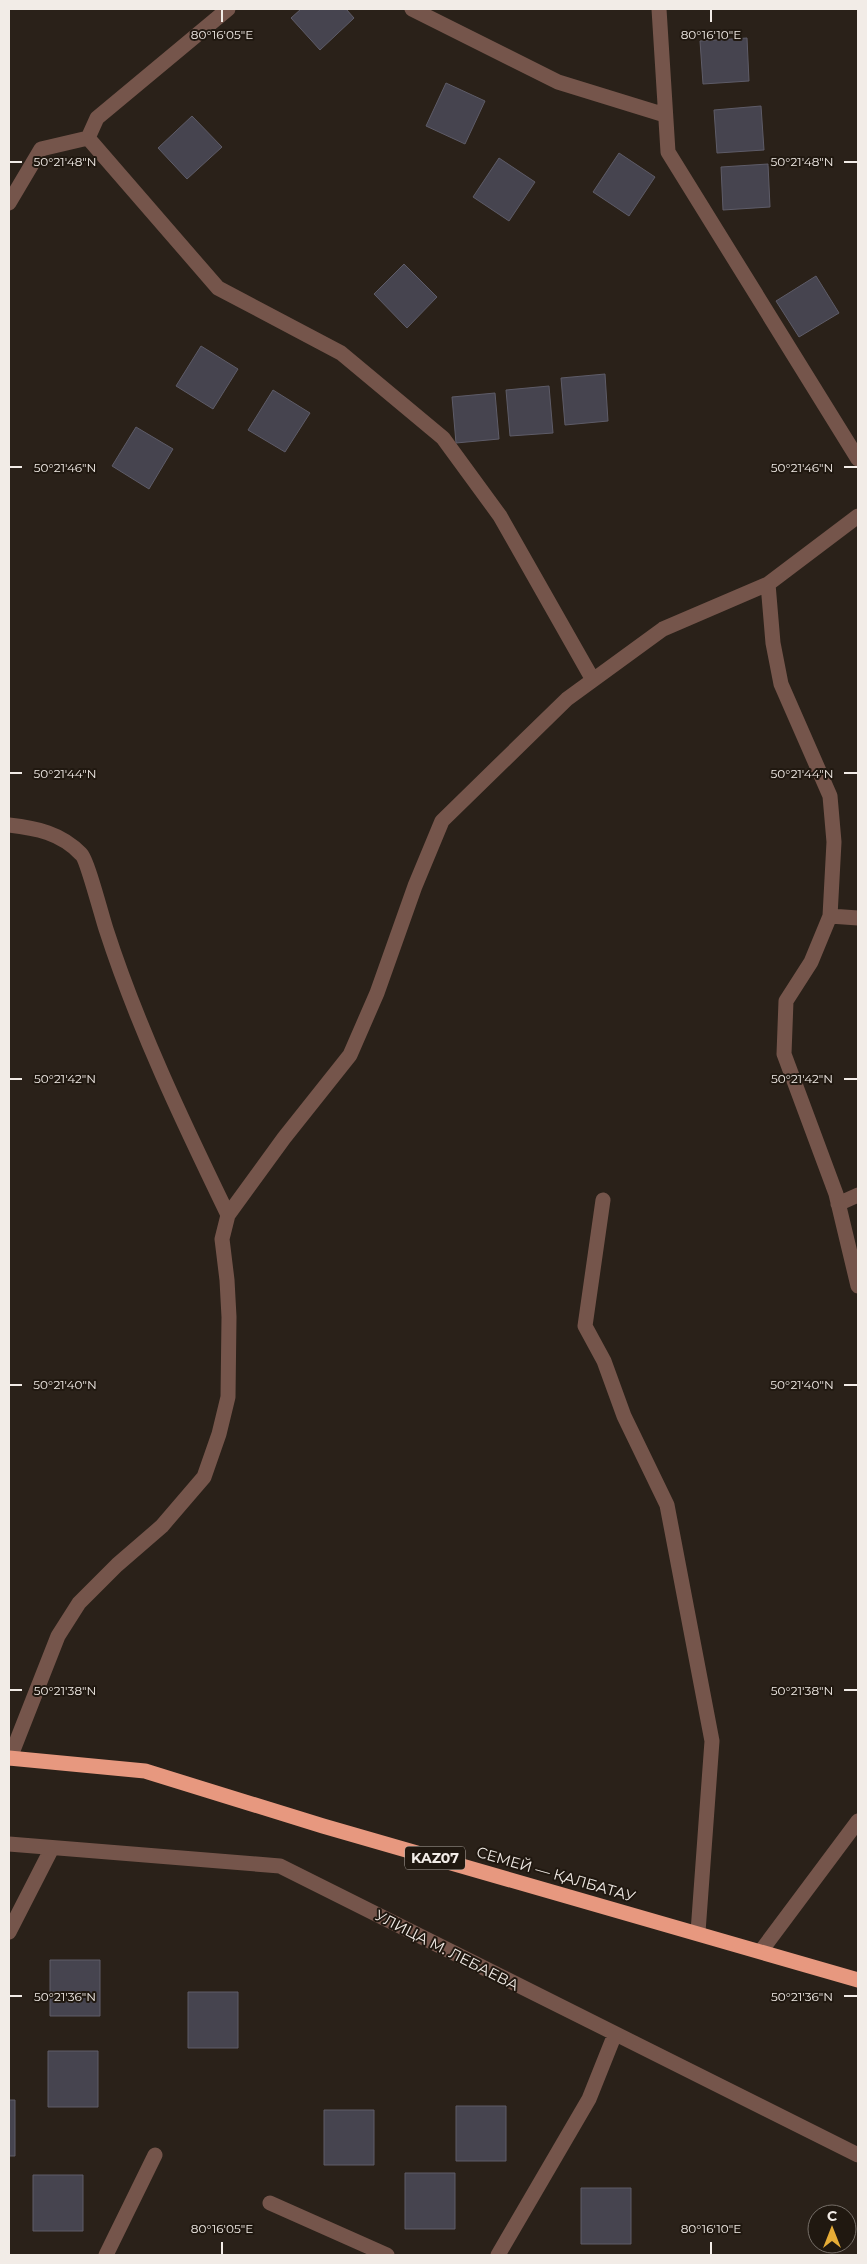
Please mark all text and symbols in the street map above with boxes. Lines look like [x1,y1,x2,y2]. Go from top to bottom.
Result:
text: 80°16'05"E [191,27,253,42]
text: 80°16'10"E [681,27,741,42]
text: 50°21'48"N [33,154,97,169]
text: 50°21'48"N [770,154,834,169]
text: 50°21'46"N [34,460,96,475]
text: 50°21'46"N [771,460,833,475]
text: 50°21'44"N [34,766,96,781]
text: 50°21'44"N [771,766,833,781]
text: 50°21'42"N [34,1071,96,1086]
text: 50°21'42"N [771,1071,833,1086]
text: 50°21'40"N [33,1377,97,1392]
text: 50°21'40"N [770,1377,834,1392]
text: 50°21'38"N [34,1683,96,1698]
text: 50°21'38"N [771,1683,833,1698]
street label: СЕМЕЙ — ҚАЛБАТАУ [474,1842,638,1906]
road number: KAZ07 [405,1846,465,1870]
street label: УЛИЦА М. ЛЕБАЕВА [372,1905,522,1995]
text: 50°21'36"N [34,1989,96,2004]
text: 50°21'36"N [771,1989,833,2004]
north arrow [807,2204,857,2254]
text: С [827,2207,837,2225]
text: 80°16'05"E [191,2221,253,2236]
text: 80°16'10"E [681,2221,741,2236]

